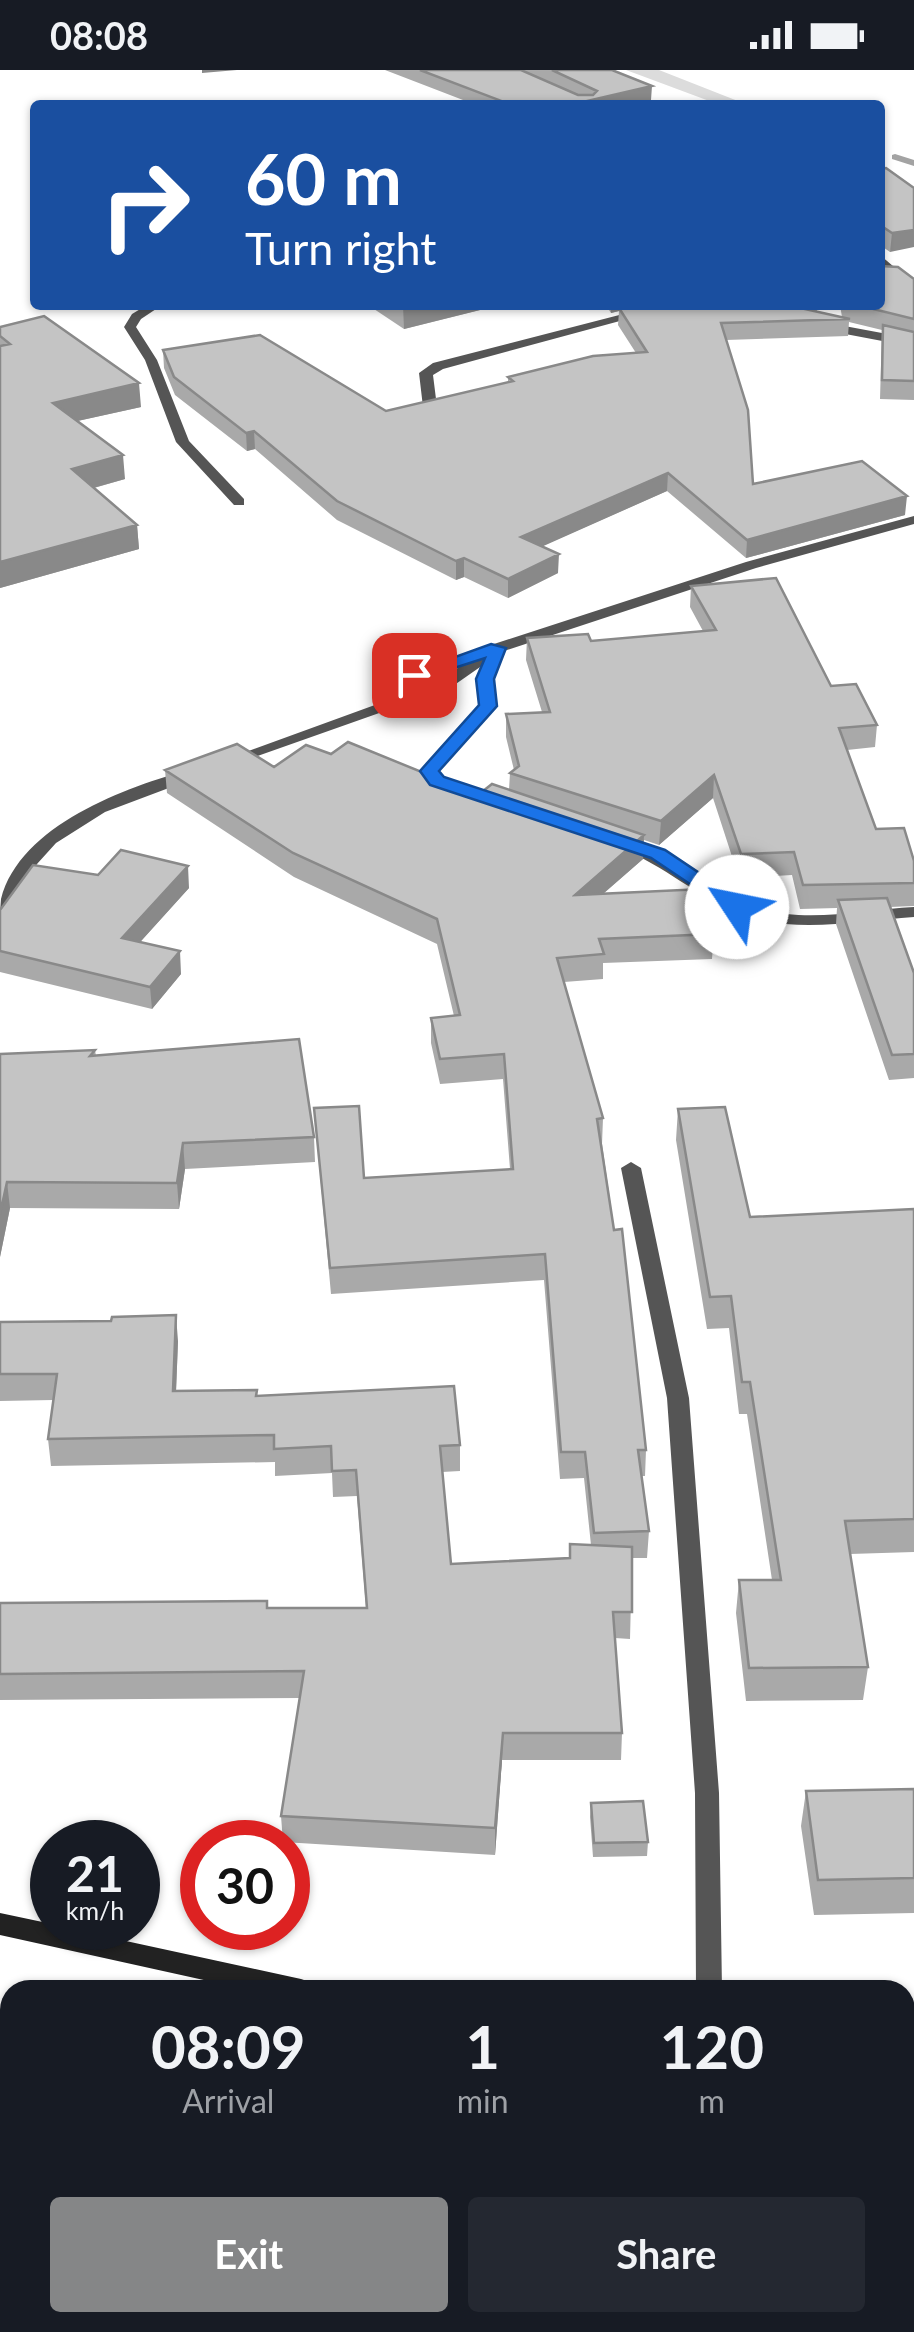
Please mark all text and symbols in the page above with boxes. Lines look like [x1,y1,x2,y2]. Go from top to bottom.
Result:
text: 08:08 [50,12,148,58]
text: 60 m [245,136,402,220]
icon: right [80,140,210,270]
text: Turn right [245,221,436,275]
pin [372,633,457,718]
icon: arrive [387,648,442,703]
position arrow [685,855,789,959]
speed limit sign: 30 [180,1820,310,1950]
text: 21 [66,1843,124,1903]
text: km/h [66,1895,124,1925]
text: 08:09 [151,2010,306,2082]
text: 1 [465,2010,500,2082]
text: 120 [660,2010,764,2082]
text: Arrival [182,2081,274,2120]
text: min [457,2081,509,2120]
text: m [699,2081,725,2120]
button: Exit [50,2197,448,2312]
button: Share [468,2197,865,2312]

